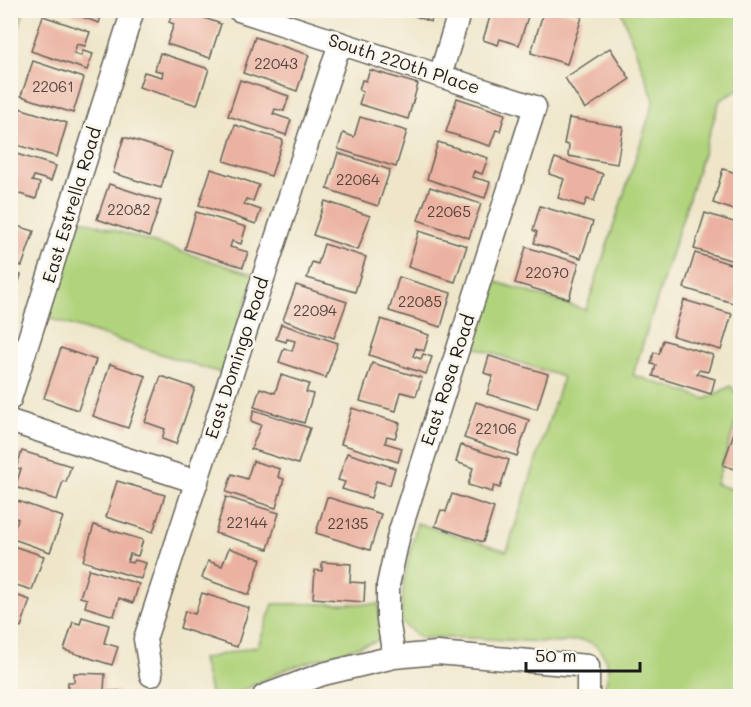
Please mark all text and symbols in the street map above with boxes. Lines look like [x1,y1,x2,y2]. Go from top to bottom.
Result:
street label: South 220th Place [325,27,483,99]
house number: 22043 [254,53,298,73]
house number: 22061 [32,76,74,96]
street label: East Estrella Road [36,124,106,286]
house number: 22064 [336,169,380,189]
house number: 22082 [107,199,151,219]
house number: 22065 [427,201,471,221]
house number: 22070 [525,262,569,282]
street label: East Domingo Road [199,274,274,442]
house number: 22085 [398,291,442,311]
house number: 22094 [293,300,337,320]
street label: East Rosa Road [415,311,480,448]
house number: 22106 [475,418,517,438]
house number: 22144 [226,512,268,532]
house number: 22135 [328,513,368,533]
scale bar [526,635,640,673]
text: 50 m [535,643,577,667]

